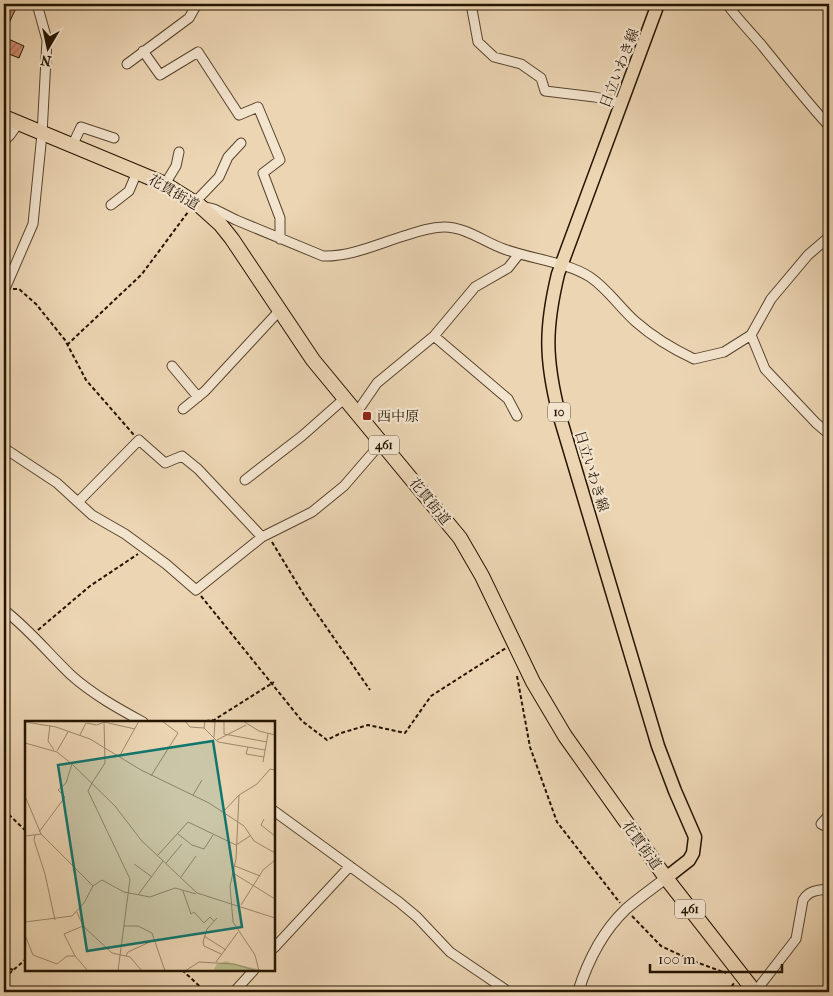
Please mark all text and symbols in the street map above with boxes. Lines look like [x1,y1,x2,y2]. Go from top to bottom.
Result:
north arrow [22,22,72,72]
street label: 日立いわき線 [596,26,642,110]
text: N [39,51,53,70]
street label: 花貫街道 [145,171,202,214]
road number: 10 [548,402,570,422]
place label: 西中原 [377,408,419,425]
marker: 西中原 [361,410,373,422]
street label: 日立いわき線 [571,428,612,514]
road number: 461 [369,436,399,454]
street label: 花貫街道 [405,474,454,528]
inset map [25,721,275,971]
street label: 花貫街道 [618,818,665,873]
road number: 461 [675,900,705,919]
scale bar [650,941,783,973]
text: 100 m [658,950,696,968]

